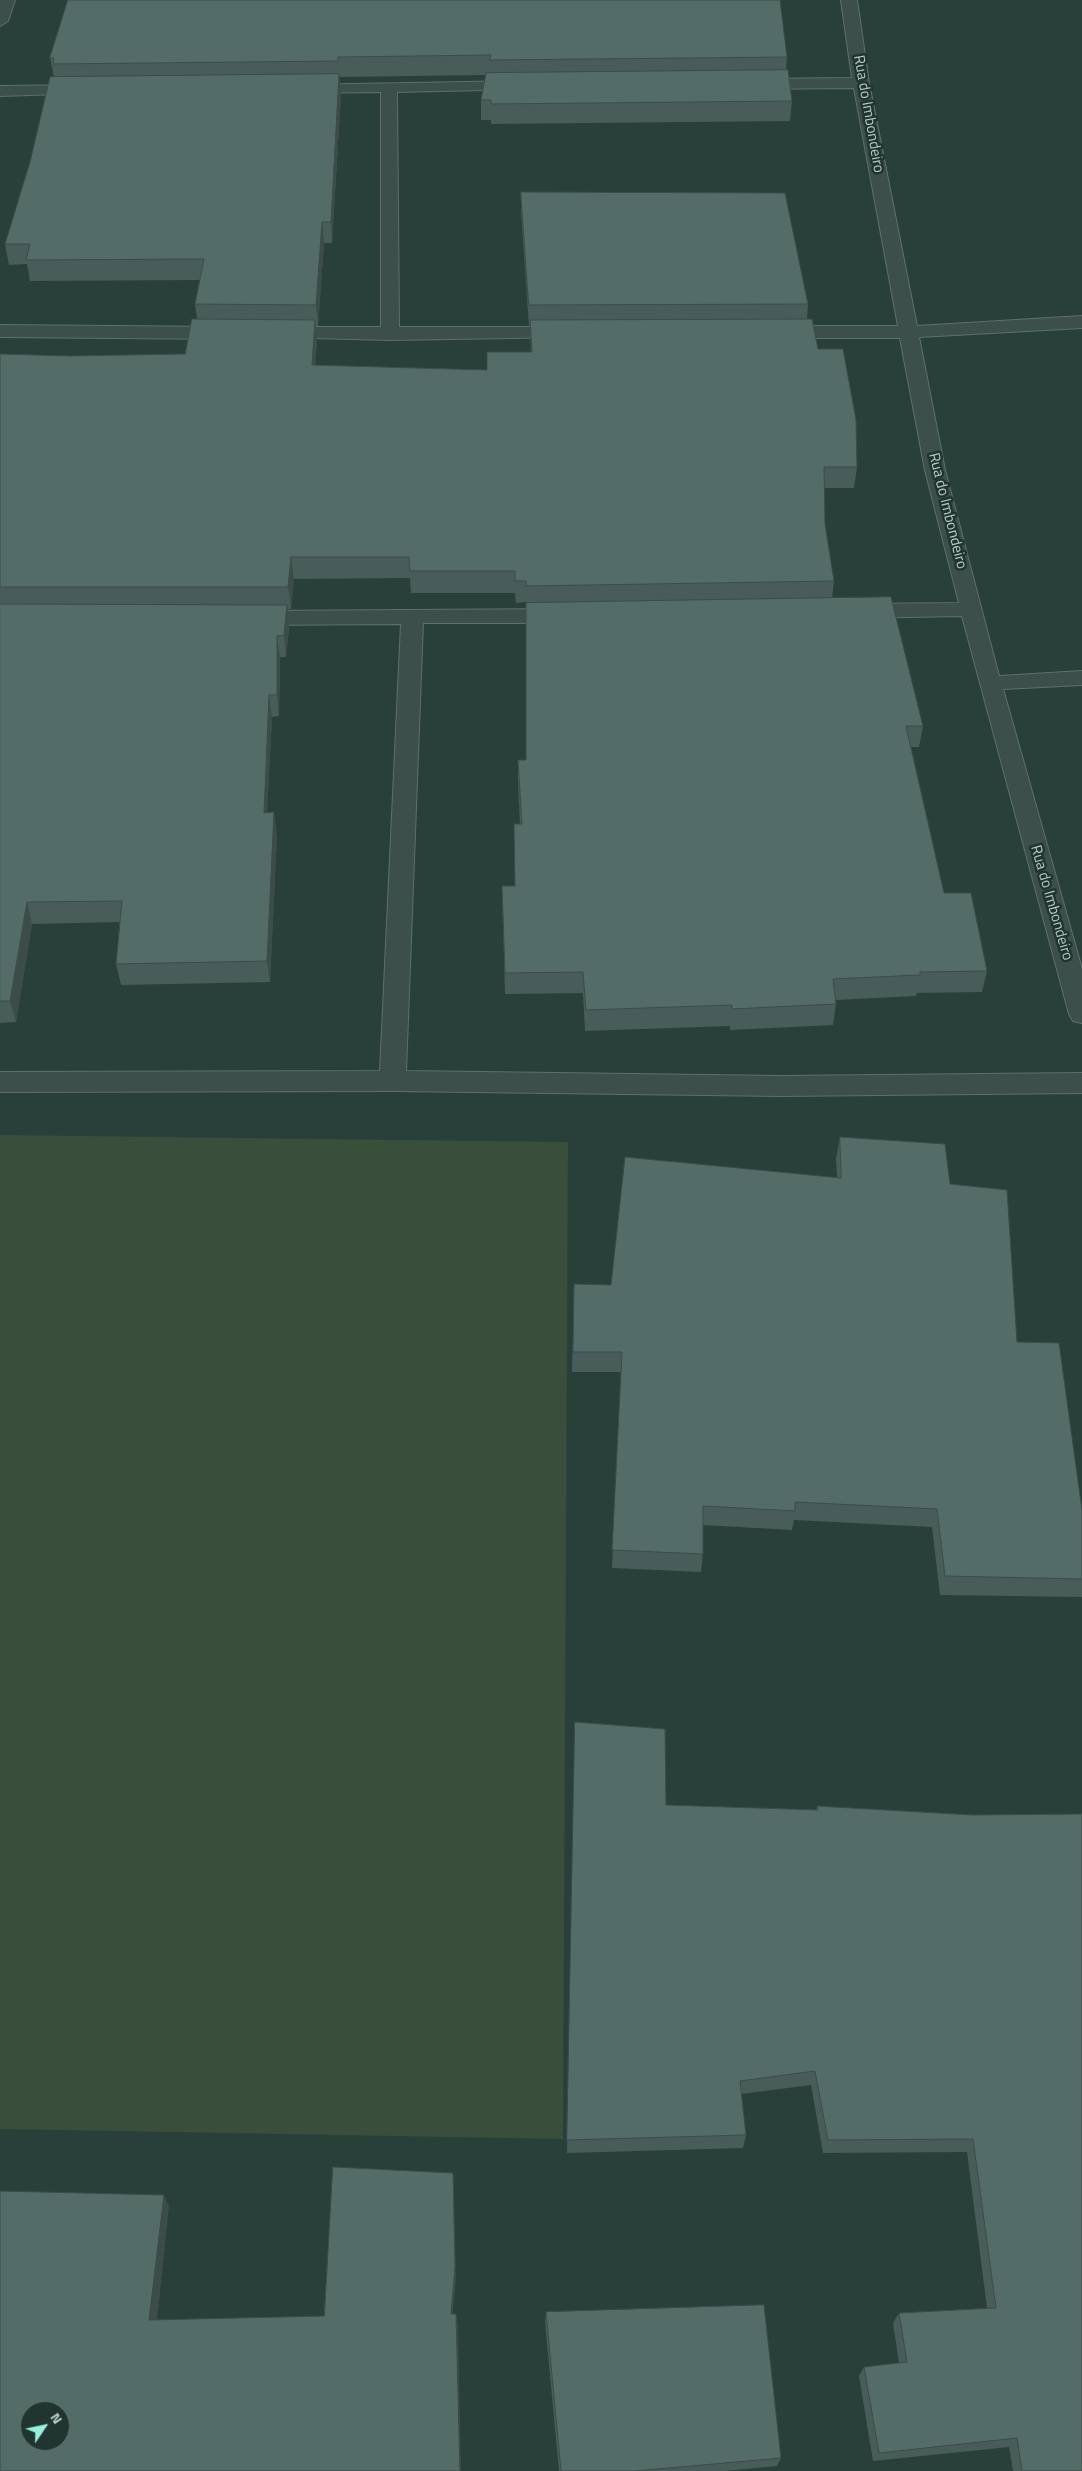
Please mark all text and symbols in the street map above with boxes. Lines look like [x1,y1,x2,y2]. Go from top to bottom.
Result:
street label: Rua do Imbondeiro [849,54,887,174]
street label: Rua do Imbondeiro [924,451,970,571]
street label: Rua do Imbondeiro [1026,843,1076,963]
north arrow [20,2401,70,2451]
text: N [46,2408,68,2428]

